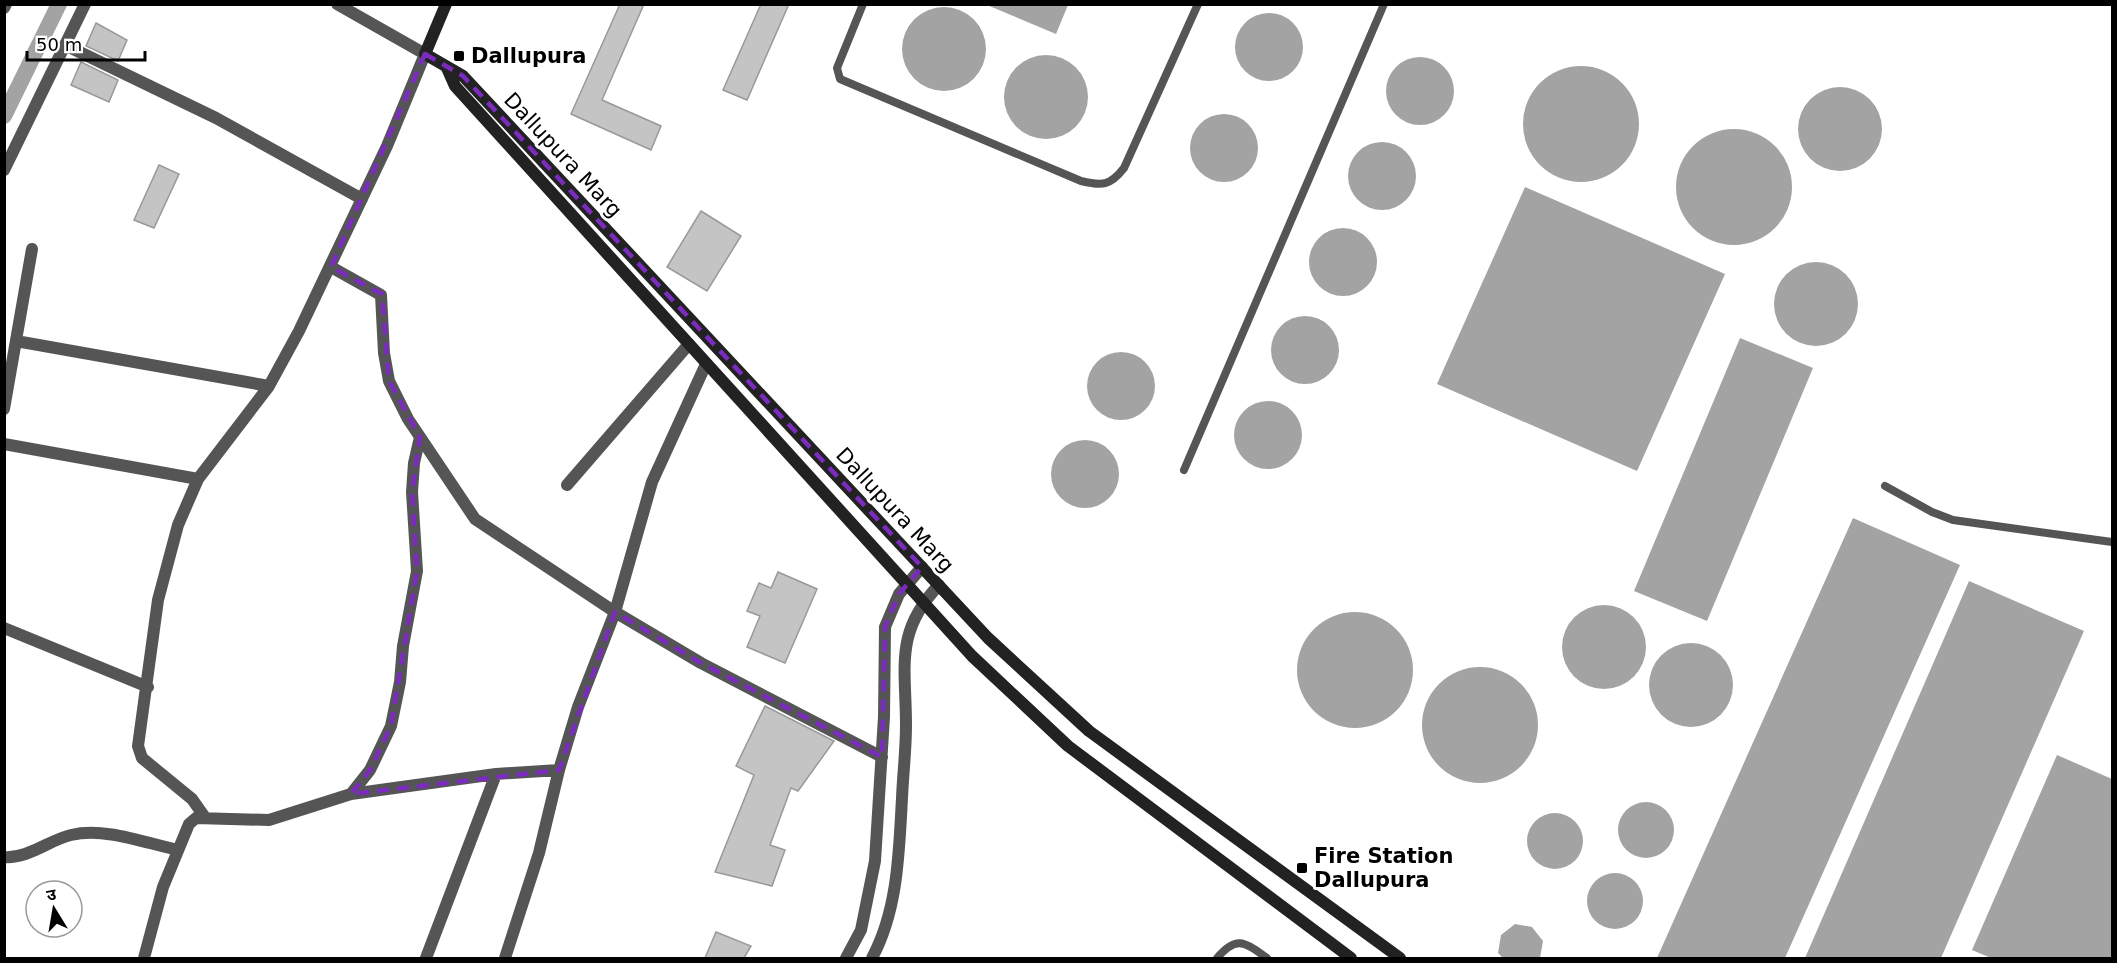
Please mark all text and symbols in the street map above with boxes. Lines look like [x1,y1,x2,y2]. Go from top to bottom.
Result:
scale bar [27,24,146,62]
text: 50 m [36,34,82,55]
place label: Dallupura [471,44,586,68]
marker: Dallupura [452,49,466,63]
street label: Dallupura Marg [499,88,627,222]
street label: Dallupura Marg [831,443,959,577]
place label: Fire Station Dallupura [1314,844,1453,892]
marker: Fire Station Dallupura [1295,861,1309,875]
north arrow [24,879,84,939]
text: उ [45,884,58,905]

